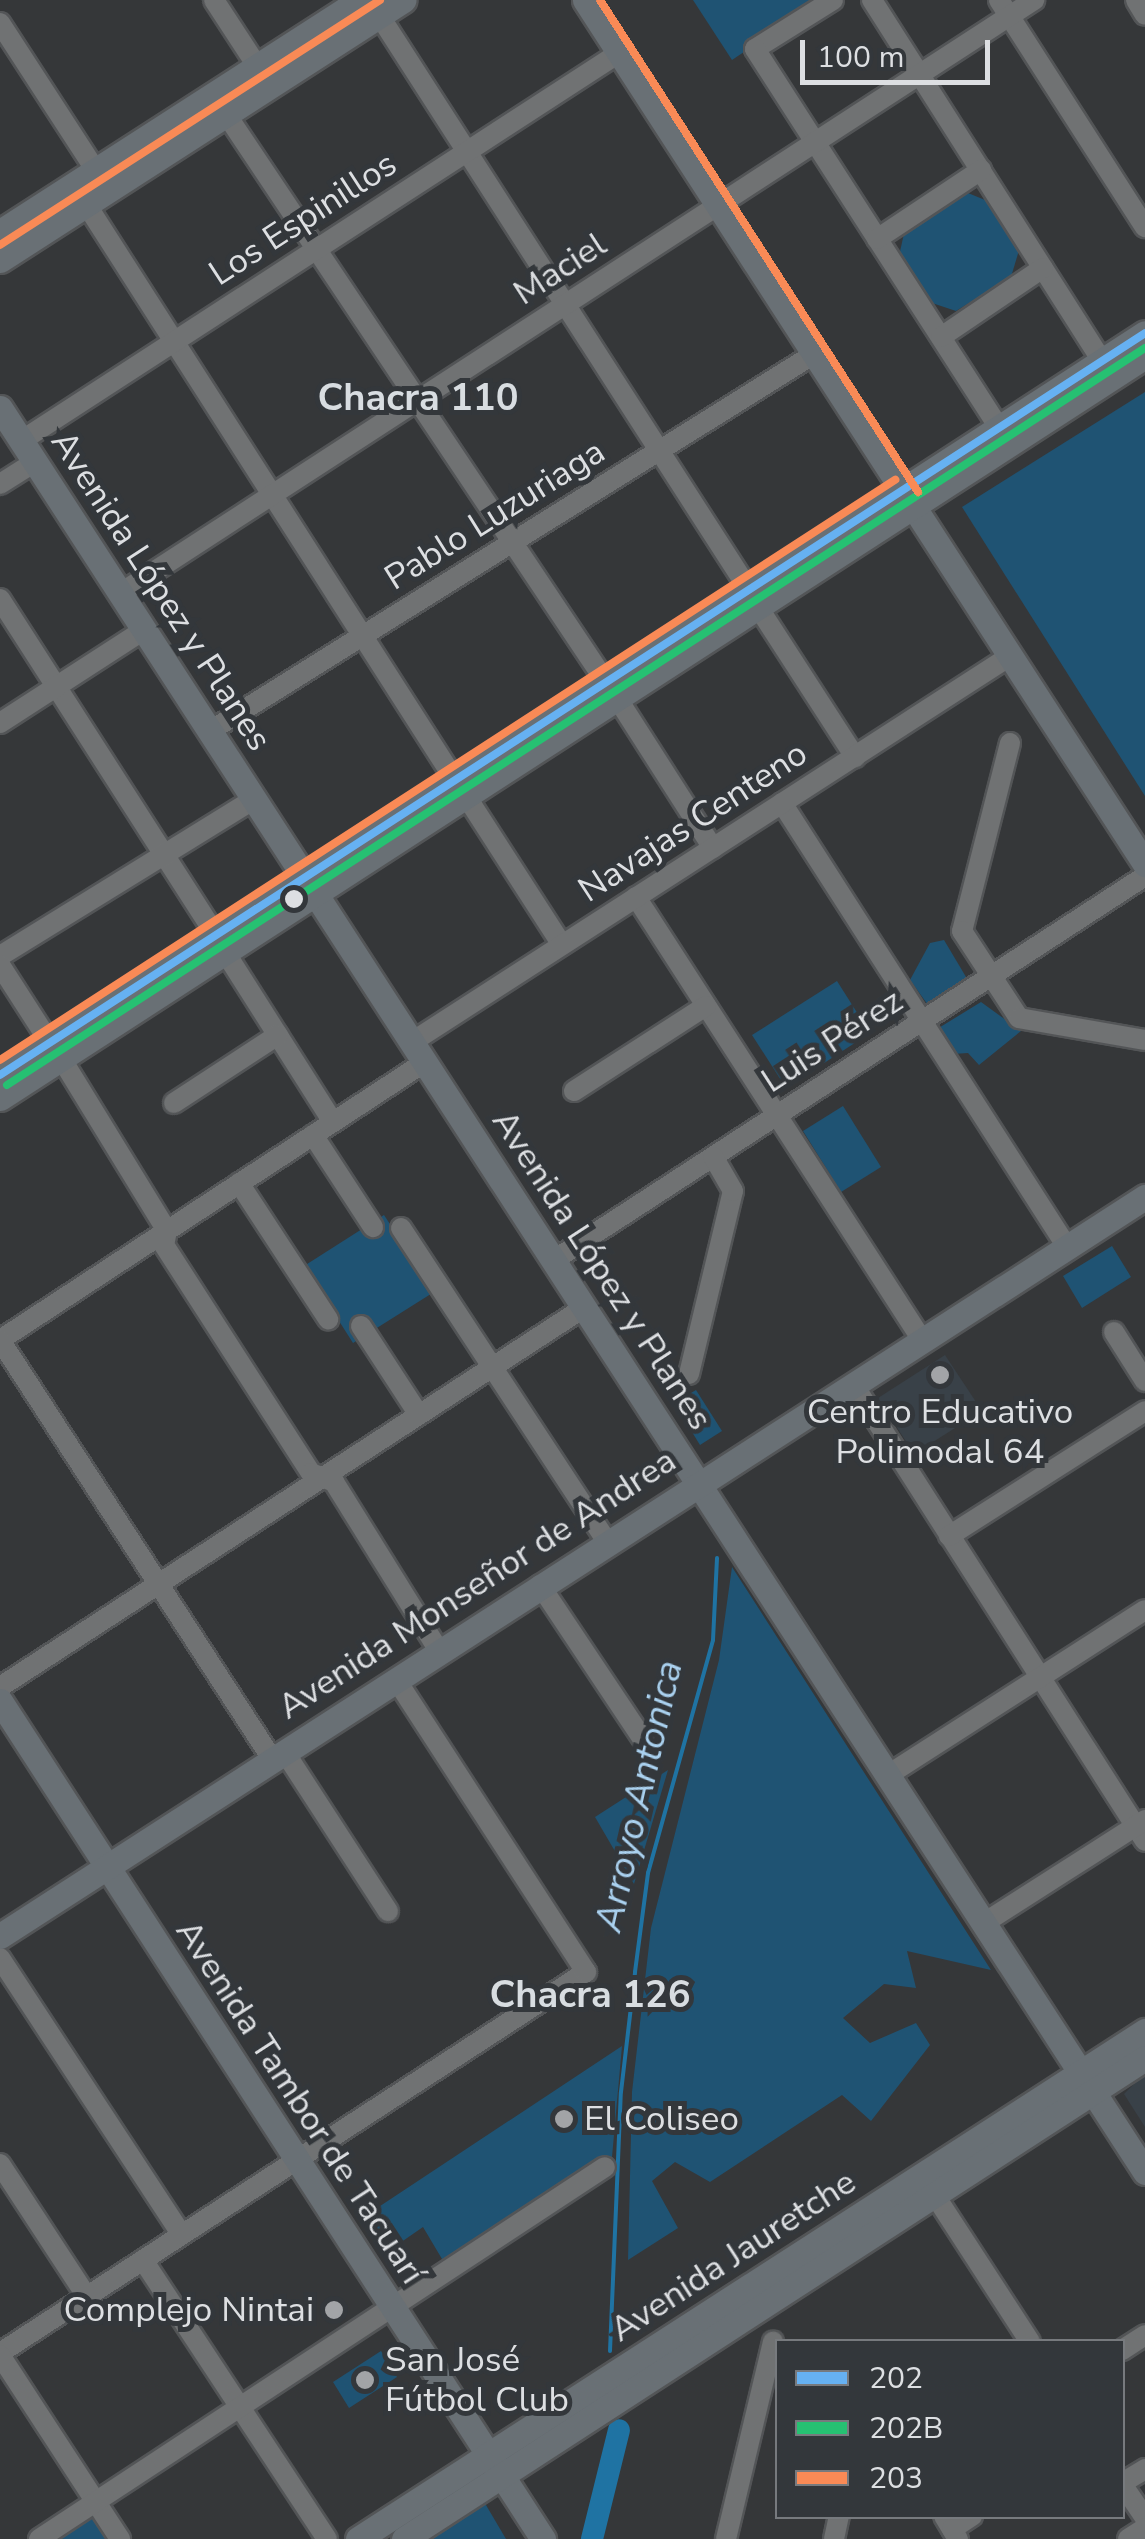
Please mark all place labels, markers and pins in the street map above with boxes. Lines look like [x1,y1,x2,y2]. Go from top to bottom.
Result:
unlabelled marker [284,889,304,909]
marker: Centro Educativo Polimodal 64 [929,1364,951,1386]
place label: Centro Educativo Polimodal 64 [807,1391,1073,1473]
place label: El Coliseo [584,2098,739,2140]
marker: El Coliseo [553,2108,575,2130]
place label: Complejo Nintai [64,2289,314,2331]
marker: Complejo Nintai [323,2299,345,2321]
place label: San José Fútbol Club [385,2339,569,2421]
marker: San José Fútbol Club [354,2369,376,2391]

